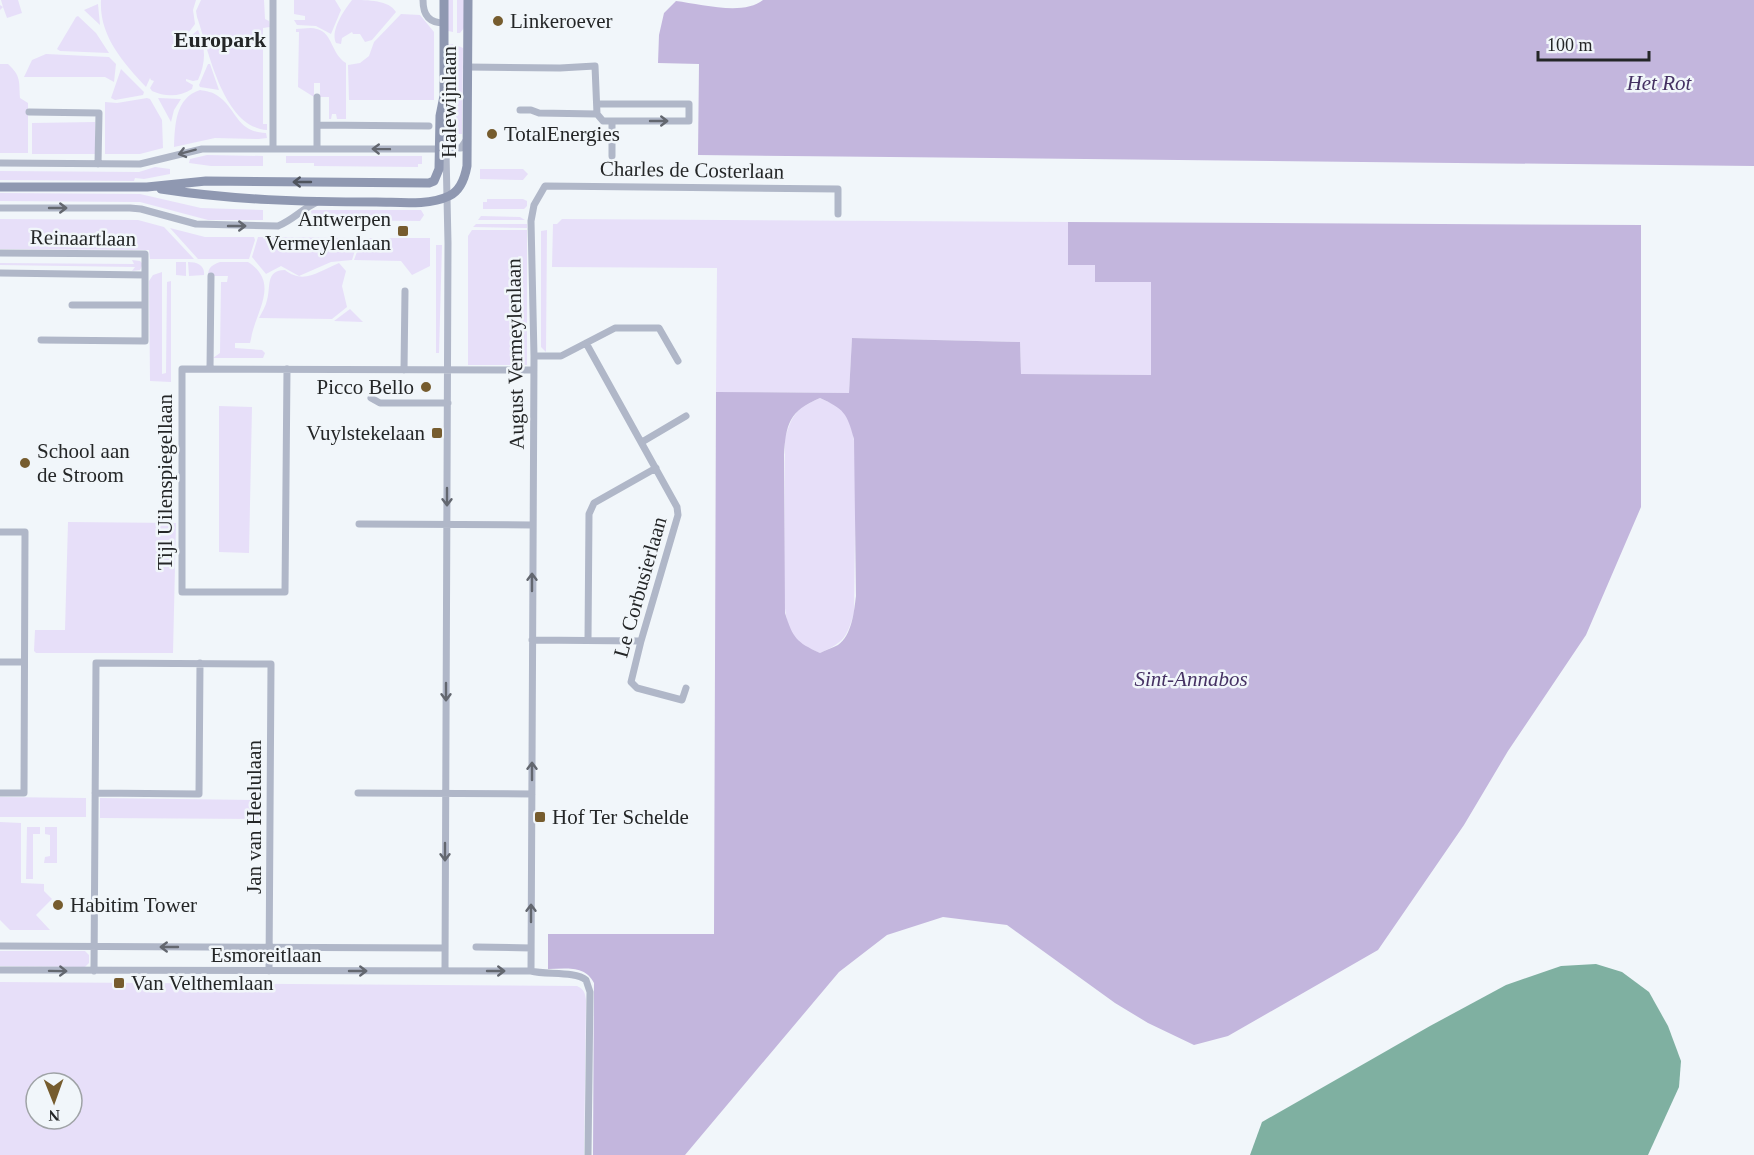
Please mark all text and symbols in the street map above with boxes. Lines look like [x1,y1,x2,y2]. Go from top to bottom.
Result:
place label: Linkeroever [510,9,613,33]
marker: Linkeroever [491,14,505,28]
scale bar [1538,24,1649,62]
district label: Europark [174,27,267,52]
text: 100 m [1547,35,1593,55]
street label: Halewijnlaan [437,46,461,158]
park label: Het Rot [1626,71,1693,95]
one-way arrow [649,115,669,127]
place label: TotalEnergies [504,122,620,146]
marker: TotalEnergies [485,127,499,141]
one-way arrow [372,143,392,155]
one-way arrow [178,147,197,159]
street label: Charles de Costerlaan [600,156,785,184]
one-way arrow [293,176,313,188]
one-way arrow [48,202,68,214]
place label: Antwerpen Vermeylenlaan [265,207,391,255]
one-way arrow [227,220,247,232]
marker: Antwerpen Vermeylenlaan [396,224,410,238]
street label: Reinaartlaan [30,225,137,251]
street label: August Vermeylenlaan [501,258,529,450]
place label: Picco Bello [317,375,414,399]
marker: Picco Bello [419,380,433,394]
street label: Tijl Uilenspiegellaan [153,394,177,570]
place label: Vuylstekelaan [306,421,425,445]
marker: Vuylstekelaan [430,426,444,440]
place label: School aan de Stroom [37,439,130,487]
marker: School aan de Stroom [18,456,32,470]
one-way arrow [441,487,453,507]
street label: Le Corbusierlaan [608,513,672,660]
one-way arrow [526,572,538,592]
park label: Sint-Annabos [1134,667,1248,691]
one-way arrow [440,682,452,702]
street label: Jan van Heelulaan [242,740,266,894]
one-way arrow [526,762,538,782]
place label: Hof Ter Schelde [552,805,689,829]
marker: Hof Ter Schelde [533,810,547,824]
one-way arrow [439,841,451,861]
place label: Habitim Tower [70,893,197,917]
marker: Habitim Tower [51,898,65,912]
one-way arrow [525,903,537,923]
one-way arrow [159,941,179,953]
street label: Esmoreitlaan [211,943,322,967]
one-way arrow [48,965,68,977]
one-way arrow [348,965,368,977]
one-way arrow [486,965,506,977]
place label: Van Velthemlaan [131,971,274,995]
marker: Van Velthemlaan [112,976,126,990]
north arrow [24,1071,84,1131]
text: N [48,1107,60,1124]

